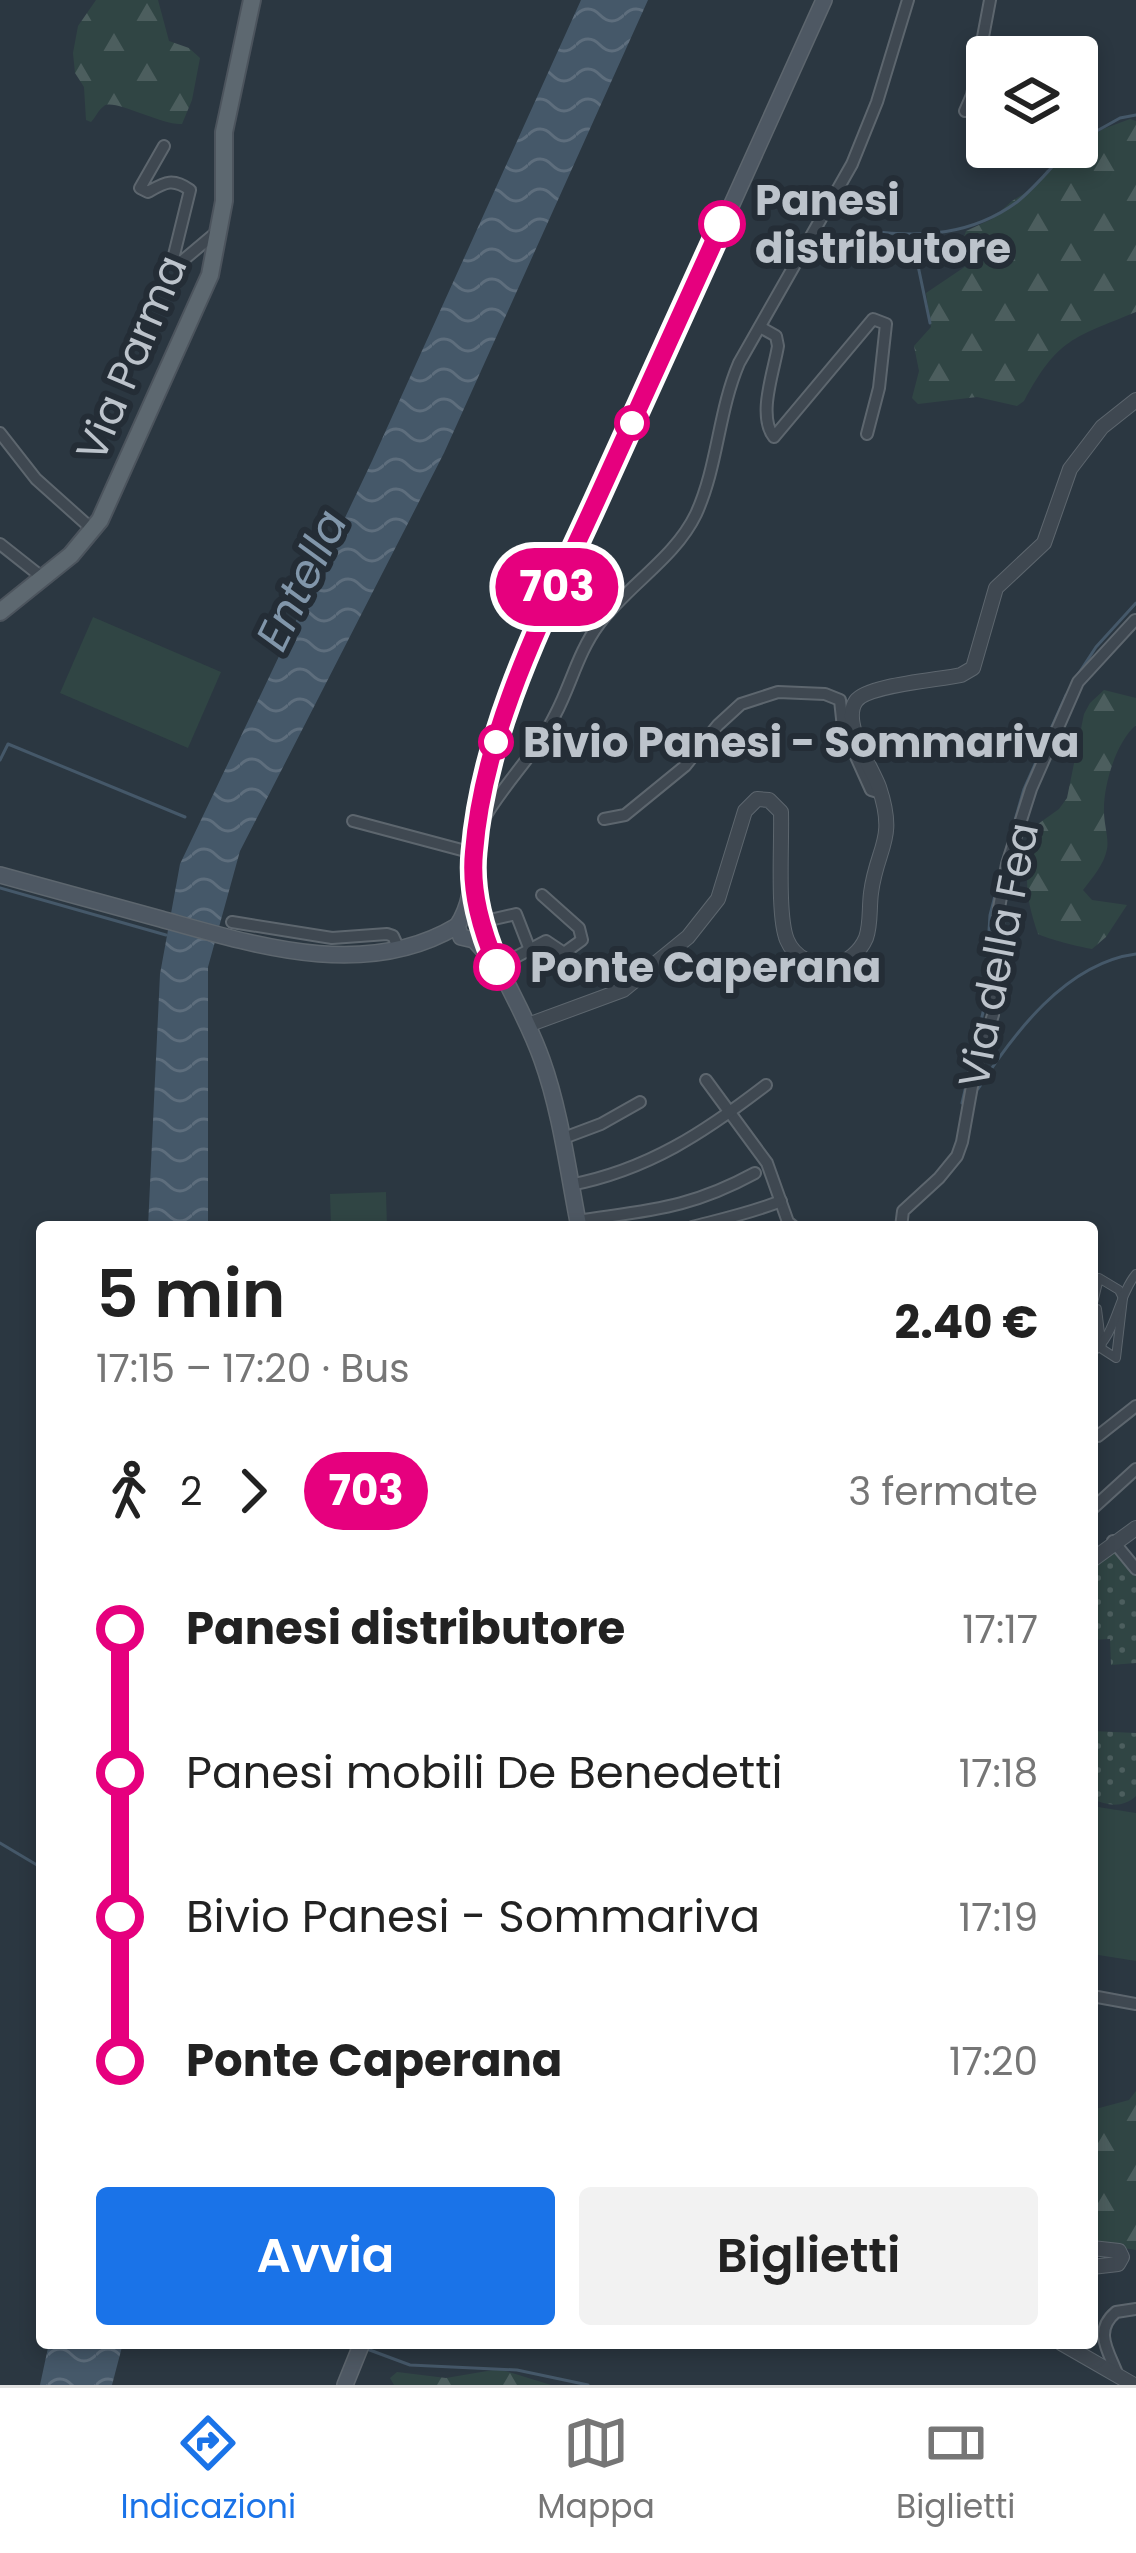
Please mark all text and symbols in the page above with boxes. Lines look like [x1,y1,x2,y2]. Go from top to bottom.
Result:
map controls [966,36,1098,168]
button: layers [966,36,1098,168]
place label: Panesi distributore [755,171,1011,278]
marker: Panesi distributore [700,202,744,246]
street label: Via Parma [62,246,201,470]
unlabelled marker [616,407,648,439]
water label: Entella [241,500,362,661]
line badge: 703 [488,548,626,626]
text: 703 [519,557,595,616]
place label: Bivio Panesi - Sommariva [523,713,1080,772]
marker: Bivio Panesi - Sommariva [480,726,512,758]
street label: Via della Fea [944,818,1053,1093]
place label: Ponte Caperana [530,938,881,997]
marker: Ponte Caperana [475,945,519,989]
text: 5 min [96,1248,285,1340]
text: 2.40 € [894,1291,1038,1354]
text: 17:15 – 17:20 · Bus [96,1341,410,1396]
icon: walk [96,1458,162,1524]
icon: forward [220,1458,286,1524]
text: 703 [328,1461,404,1520]
text: 2 [180,1464,202,1519]
text: 3 fermate [848,1464,1038,1519]
text: Panesi distributore [186,1597,625,1660]
text: 17:17 [962,1602,1038,1657]
text: Panesi mobili De Benedetti [186,1741,783,1804]
text: 17:18 [959,1746,1038,1801]
text: Bivio Panesi - Sommariva [186,1885,760,1948]
text: 17:19 [959,1890,1038,1945]
text: Ponte Caperana [186,2029,562,2092]
text: 17:20 [949,2034,1038,2089]
button: Avvia [96,2187,555,2325]
button: Biglietti [579,2187,1038,2325]
tab: Indicazioni [121,2410,296,2532]
tab: Mappa [537,2410,655,2532]
tab: Biglietti [896,2410,1015,2532]

